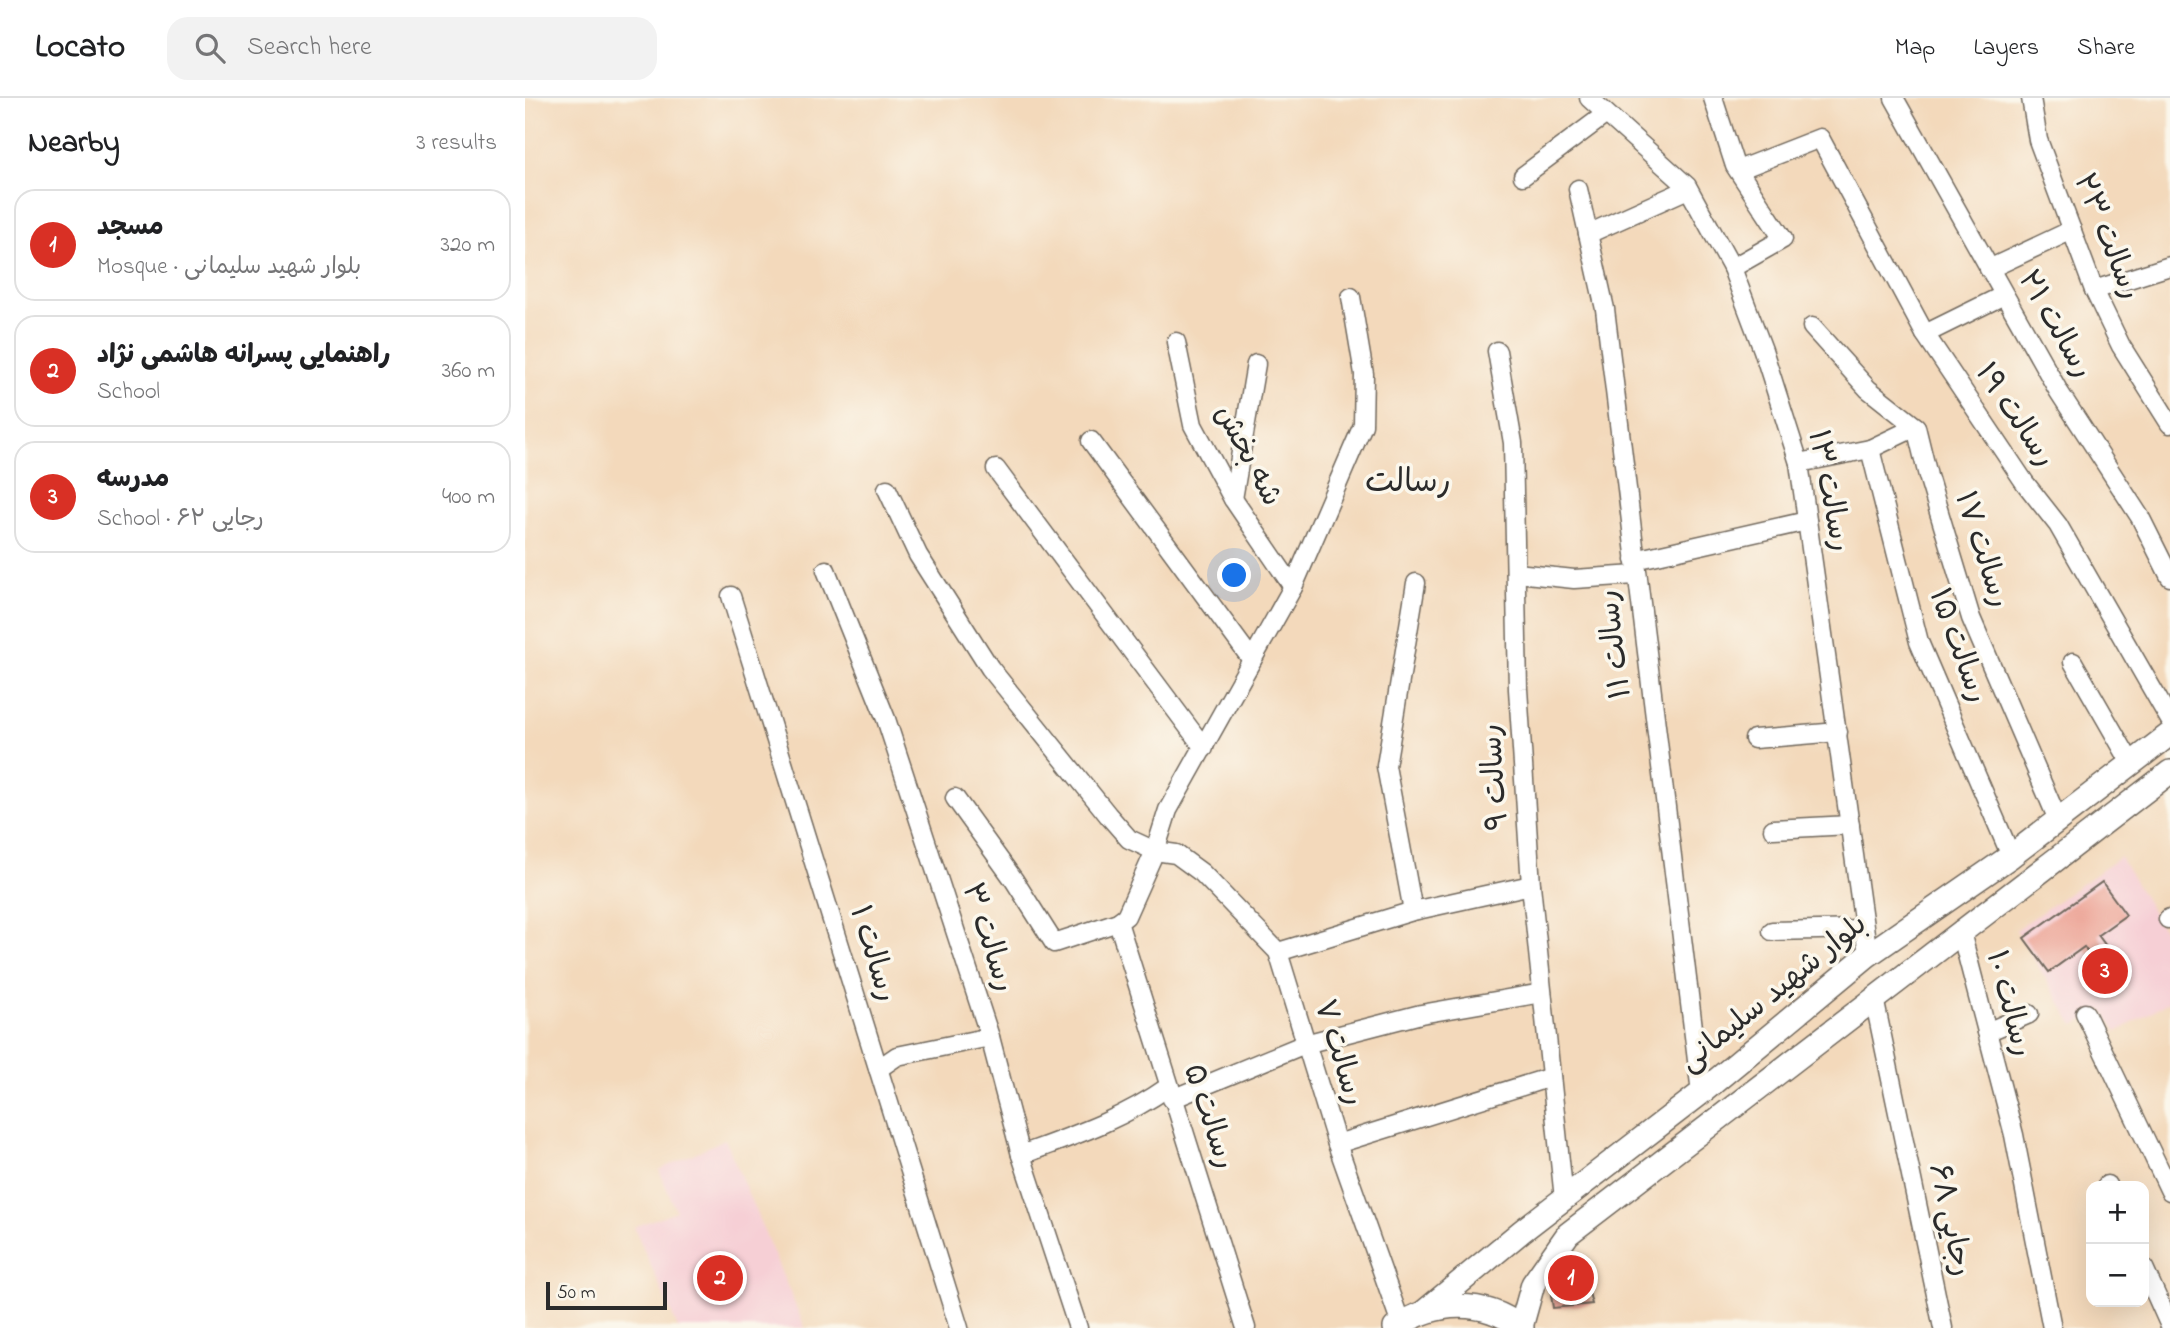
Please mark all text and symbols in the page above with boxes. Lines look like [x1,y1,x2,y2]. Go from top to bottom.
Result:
search box [167,17,657,80]
text: Locato [35,24,125,72]
icon: search [191,29,229,67]
text: Search here [247,29,372,67]
text: Map [1895,31,1935,66]
text: Layers [1973,31,2039,66]
text: Share [2077,31,2135,66]
text: Nearby [28,122,120,166]
text: 3 results [416,127,497,160]
street label: رسالت ۲۳ [2061,167,2151,307]
text: مسجد [97,209,164,247]
text: 1 [49,229,57,262]
text: 320 m [441,229,495,262]
text: Mosque · بلوار شهید سلیمانی [97,251,361,284]
street label: رسالت ۲۱ [2005,262,2103,388]
text: راهنمایی پسرانه هاشمی نژاد [97,337,391,375]
text: 2 [47,355,59,388]
text: 360 m [442,355,495,388]
street label: رسالت ۱۹ [1963,355,2065,477]
text: School [97,376,160,409]
street label: شه بخش [1202,397,1292,515]
street label: رسالت ۱۳ [1795,426,1861,556]
district label: رسالت [1365,460,1451,507]
text: مدرسه [97,461,169,499]
text: 3 [48,481,58,514]
text: 400 m [442,481,495,514]
street label: رسالت ۱۷ [1942,486,2020,614]
text: School · رجایی ۶۲ [97,503,264,536]
your location [1217,558,1251,592]
street label: رسالت ۱۵ [1916,582,1998,710]
street label: رسالت ۱۱ [1587,587,1645,701]
street label: رسالت ۹ [1470,722,1522,832]
street label: رسالت ۳ [949,878,1025,998]
street label: رسالت ۱ [837,900,907,1008]
street label: بلوار شهید سلیمانی [1670,904,1878,1084]
pin: 3 [2082,945,2128,997]
street label: رسالت ۱۰ [1973,946,2043,1062]
street label: رسالت ۷ [1301,994,1375,1112]
street label: رسالت ۵ [1170,1058,1246,1176]
street label: رجایی ۶۸ [1916,1159,1982,1281]
map controls [2086,1181,2149,1307]
button: + [2086,1181,2149,1244]
button: − [2086,1244,2149,1307]
pin: 2 [697,1252,743,1304]
pin: 1 [1548,1252,1594,1304]
scale bar [546,1279,667,1311]
text: 50 m [557,1280,596,1307]

